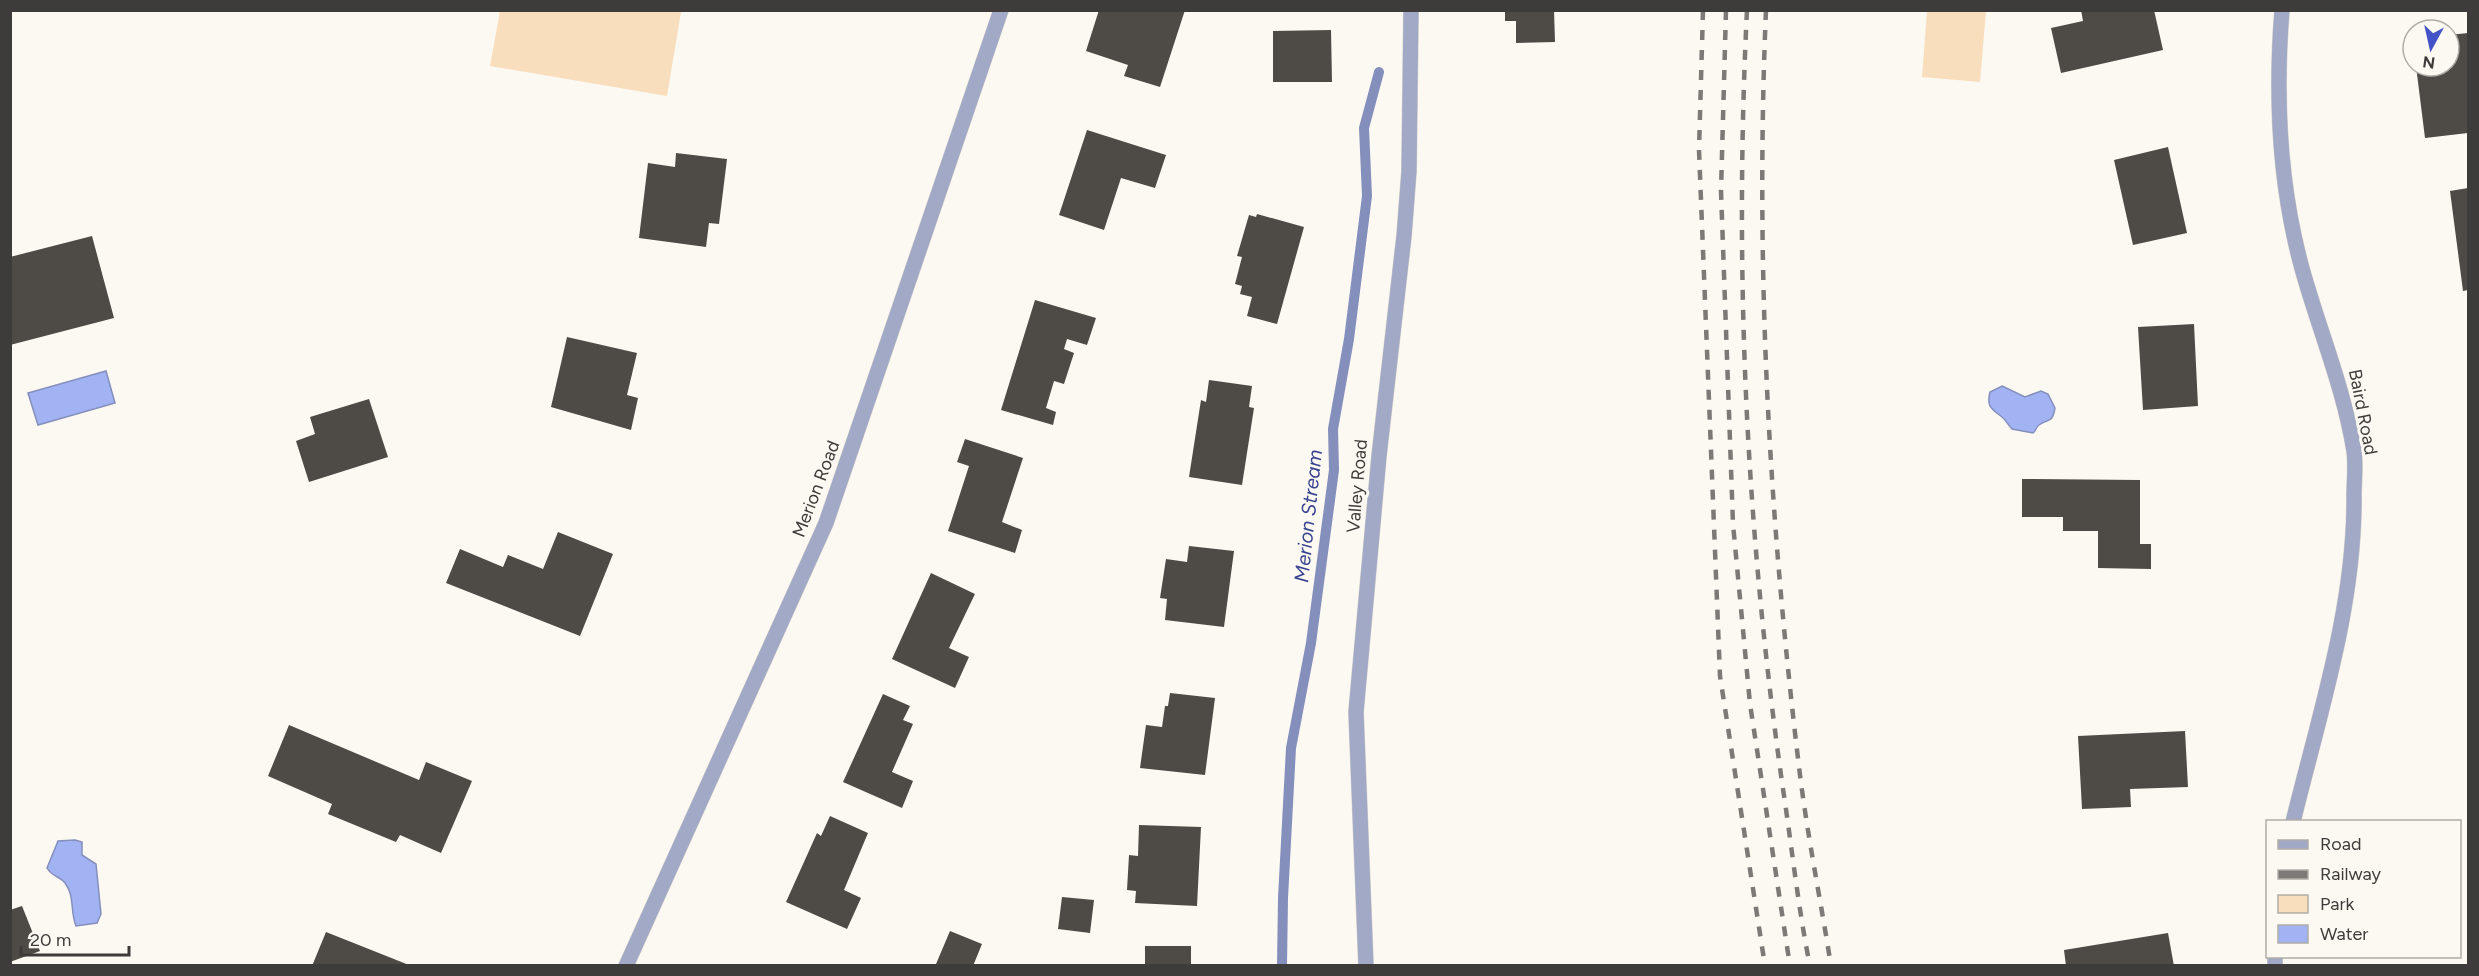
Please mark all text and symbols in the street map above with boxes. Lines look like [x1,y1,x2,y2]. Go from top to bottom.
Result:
north arrow [2401,18,2461,78]
text: N [2422,52,2436,73]
street label: Baird Road [2344,367,2382,457]
street label: Merion Road [788,438,844,540]
street label: Valley Road [1342,438,1372,534]
water label: Merion Stream [1289,448,1327,584]
legend [2266,820,2461,958]
text: Road [2320,833,2361,855]
text: Railway [2320,863,2382,885]
text: Park [2320,893,2355,915]
scale bar [21,919,129,957]
text: Water [2320,923,2368,945]
text: 20 m [30,929,71,951]

